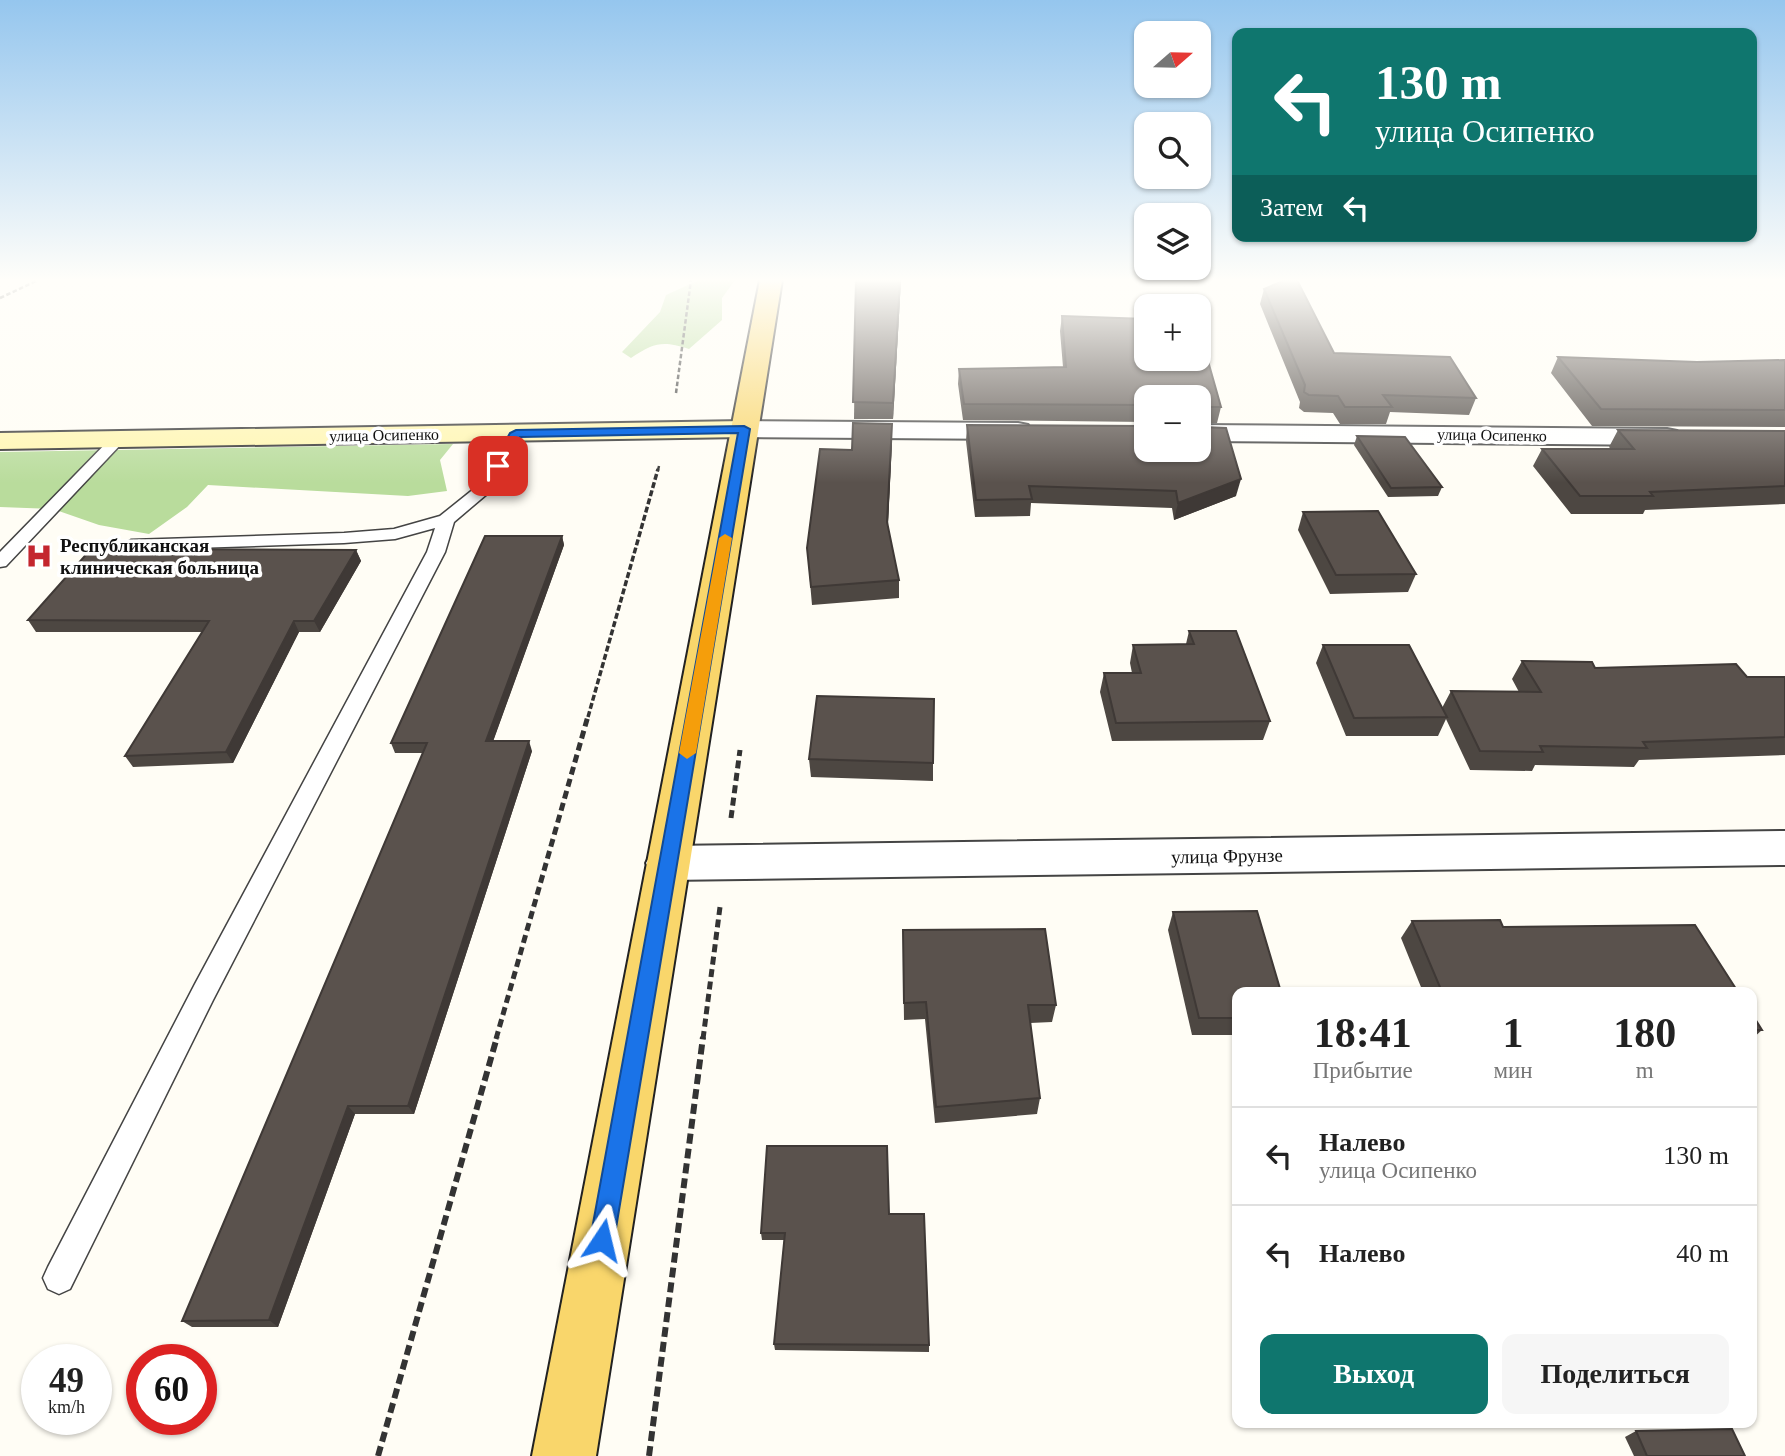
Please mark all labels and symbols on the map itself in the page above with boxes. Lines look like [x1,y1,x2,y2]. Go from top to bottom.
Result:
north arrow [1134,21,1211,98]
street label: улица Осипенко [329,426,439,445]
street label: улица Осипенко [1437,426,1547,445]
pin [468,436,528,496]
place label: Республиканская клиническая больница [60,535,259,578]
hospital icon: Республиканская клиническая больница [24,541,54,571]
street label: улица Фрунзе [1171,845,1283,867]
position arrow [565,1203,639,1277]
speed limit sign: 60 [126,1344,217,1435]

